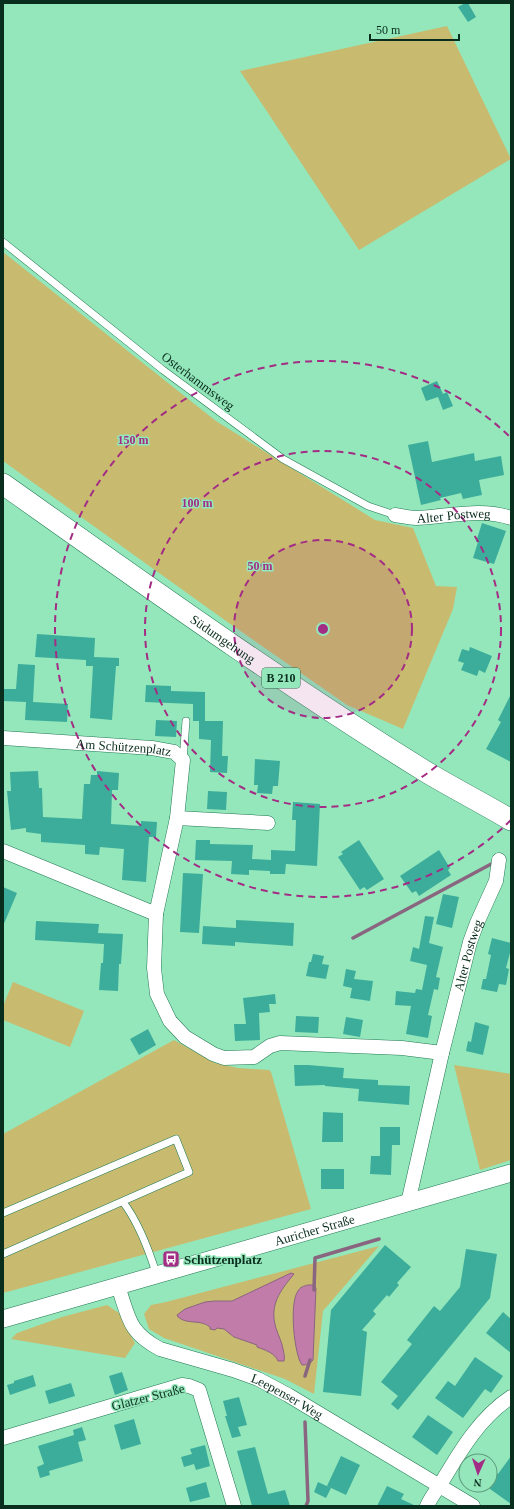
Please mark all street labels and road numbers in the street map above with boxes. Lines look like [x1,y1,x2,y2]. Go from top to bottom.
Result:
street label: Osterhammsweg [159,349,238,414]
street label: Alter Postweg [416,505,492,526]
street label: Südumgehung [188,611,259,666]
road number: B 210 [262,668,300,688]
street label: Am Schützenplatz [75,735,173,759]
street label: Alter Postweg [450,916,485,993]
street label: Auricher Straße [273,1211,356,1248]
street label: Leepenser Weg [250,1370,326,1422]
street label: Glatzer Straße [110,1381,186,1413]

